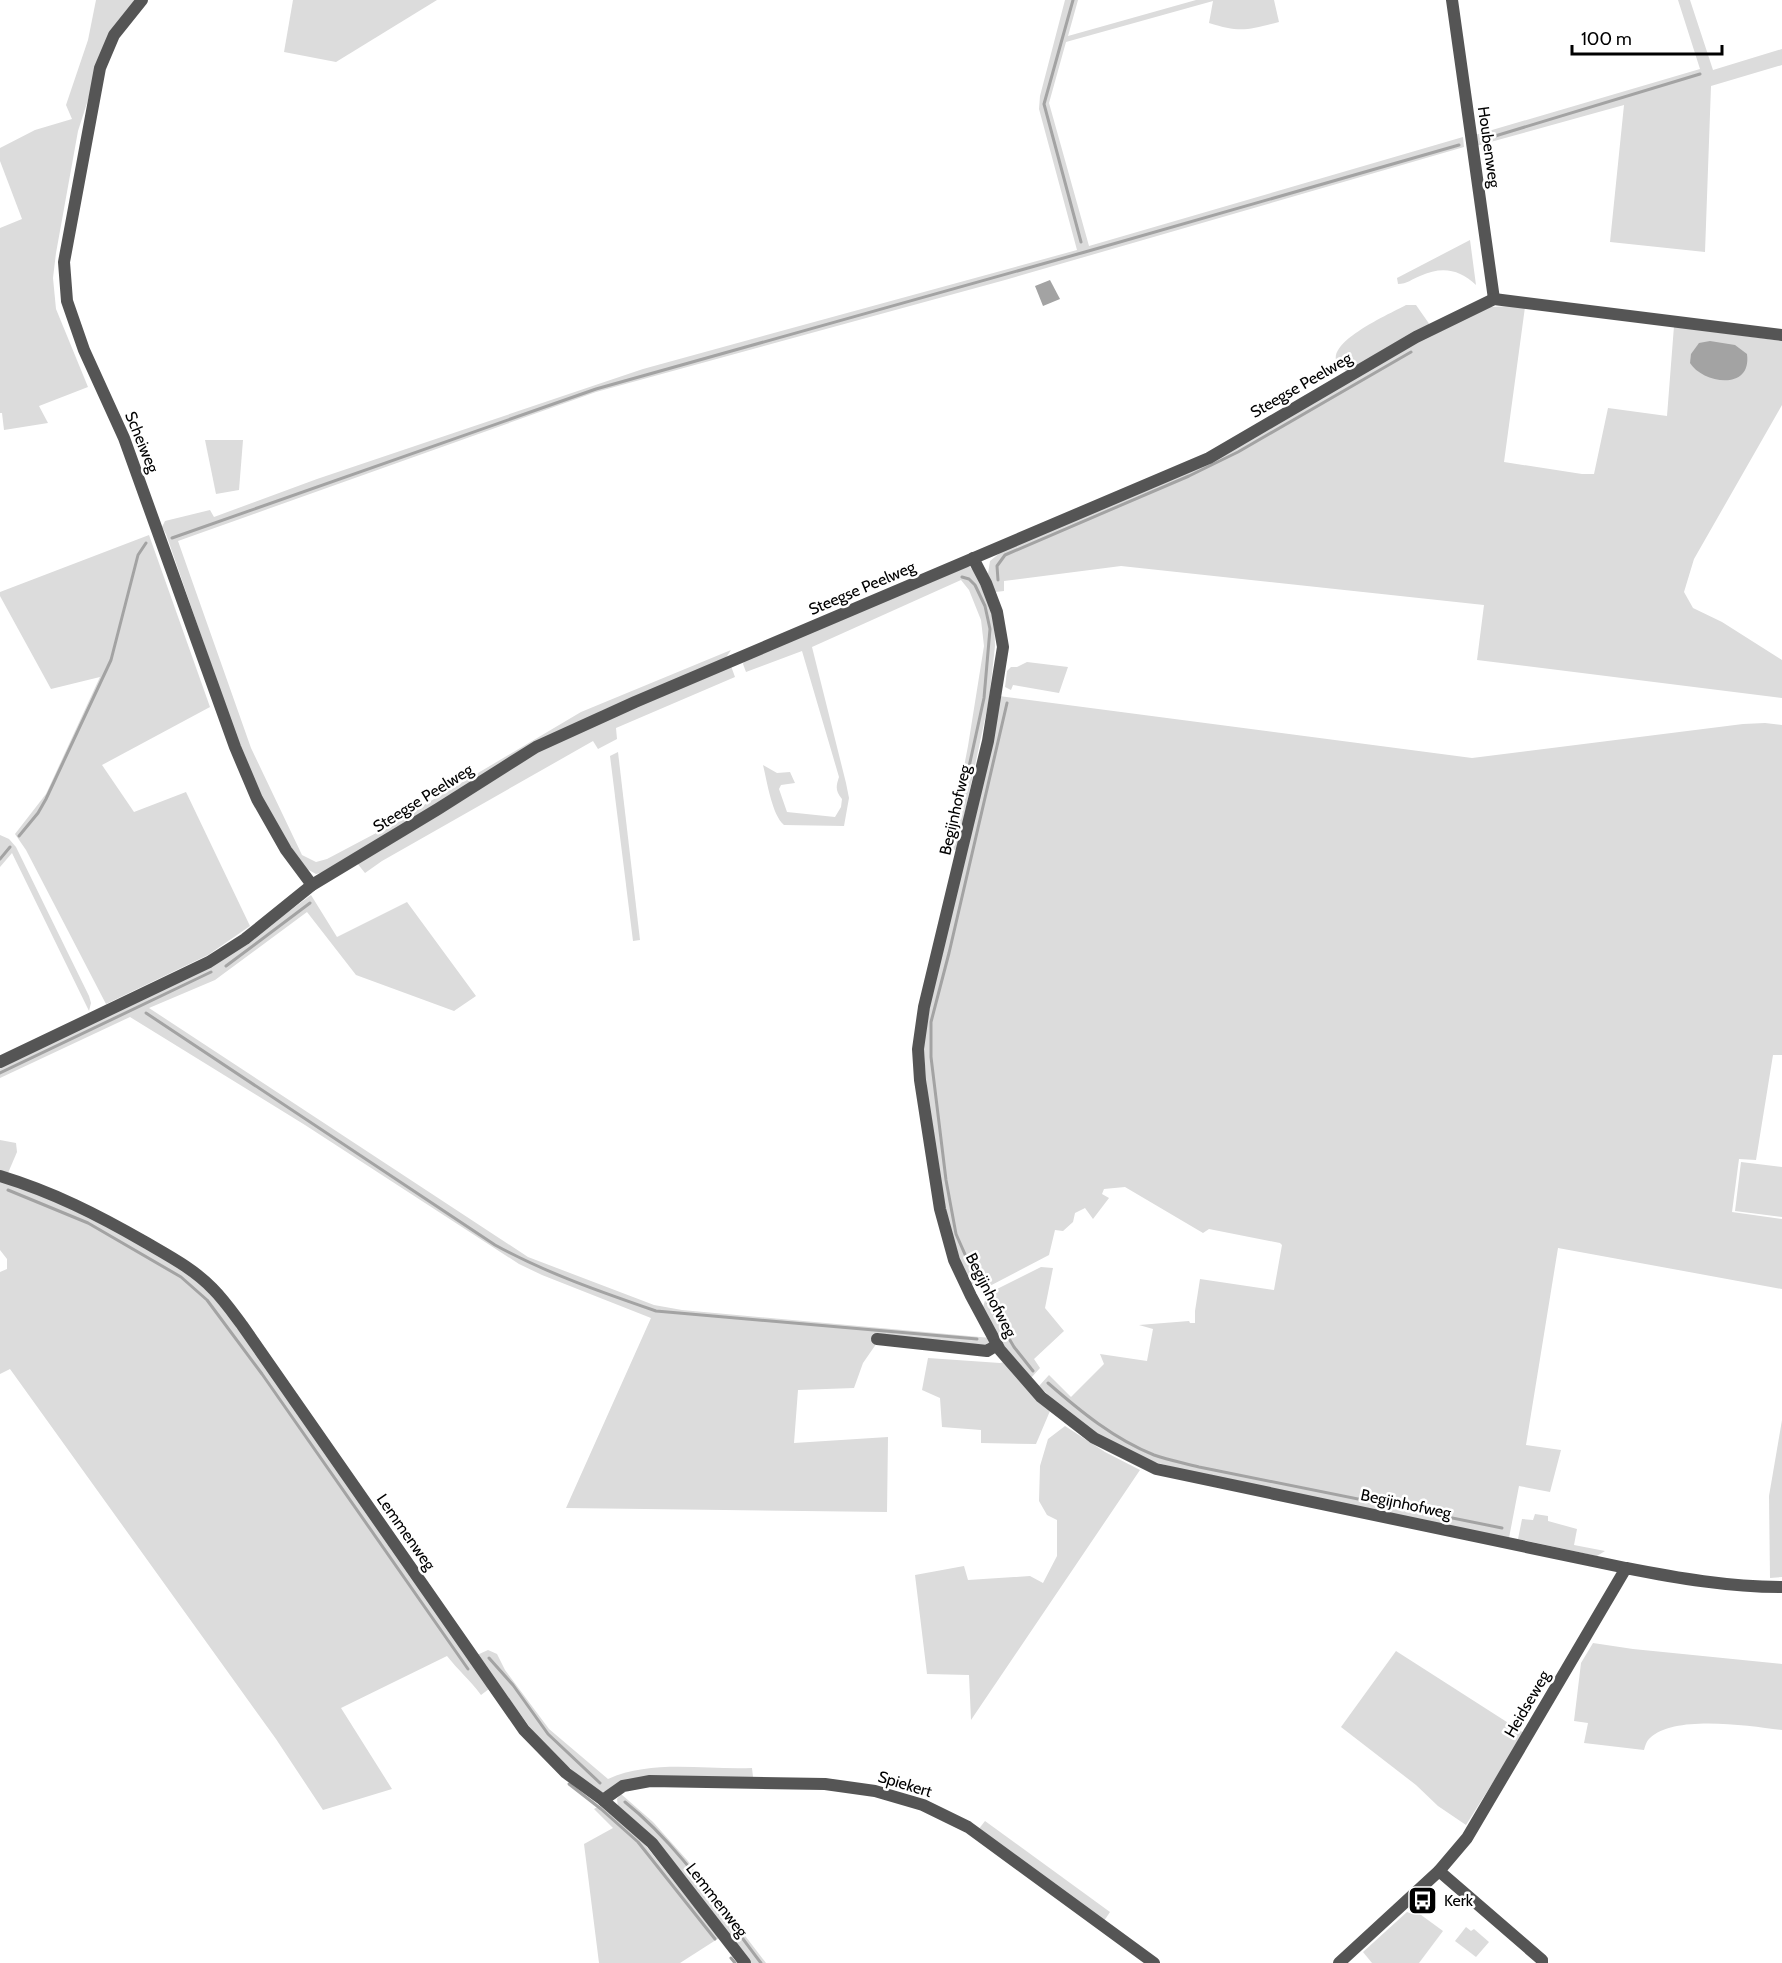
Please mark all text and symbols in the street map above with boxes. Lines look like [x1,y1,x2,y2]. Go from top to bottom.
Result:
scale bar [1572,18,1722,56]
text: 100 m [1581,28,1632,50]
street label: Houbenweg [1474,105,1504,190]
street label: Steegse Peelweg [1247,348,1356,422]
street label: Scheiweg [121,409,163,476]
street label: Steegse Peelweg [806,557,919,619]
street label: Steegse Peelweg [370,759,477,836]
street label: Begijnhofweg [935,762,975,857]
street label: Begijnhofweg [962,1250,1021,1341]
street label: Begijnhofweg [1359,1485,1454,1523]
street label: Lemmenweg [373,1490,440,1575]
street label: Heidseweg [1500,1666,1554,1741]
street label: Spiekert [876,1767,935,1801]
street label: Lemmenweg [682,1859,752,1942]
bus stop icon: Kerk [1407,1884,1439,1916]
place label: Kerk [1444,1891,1474,1910]

